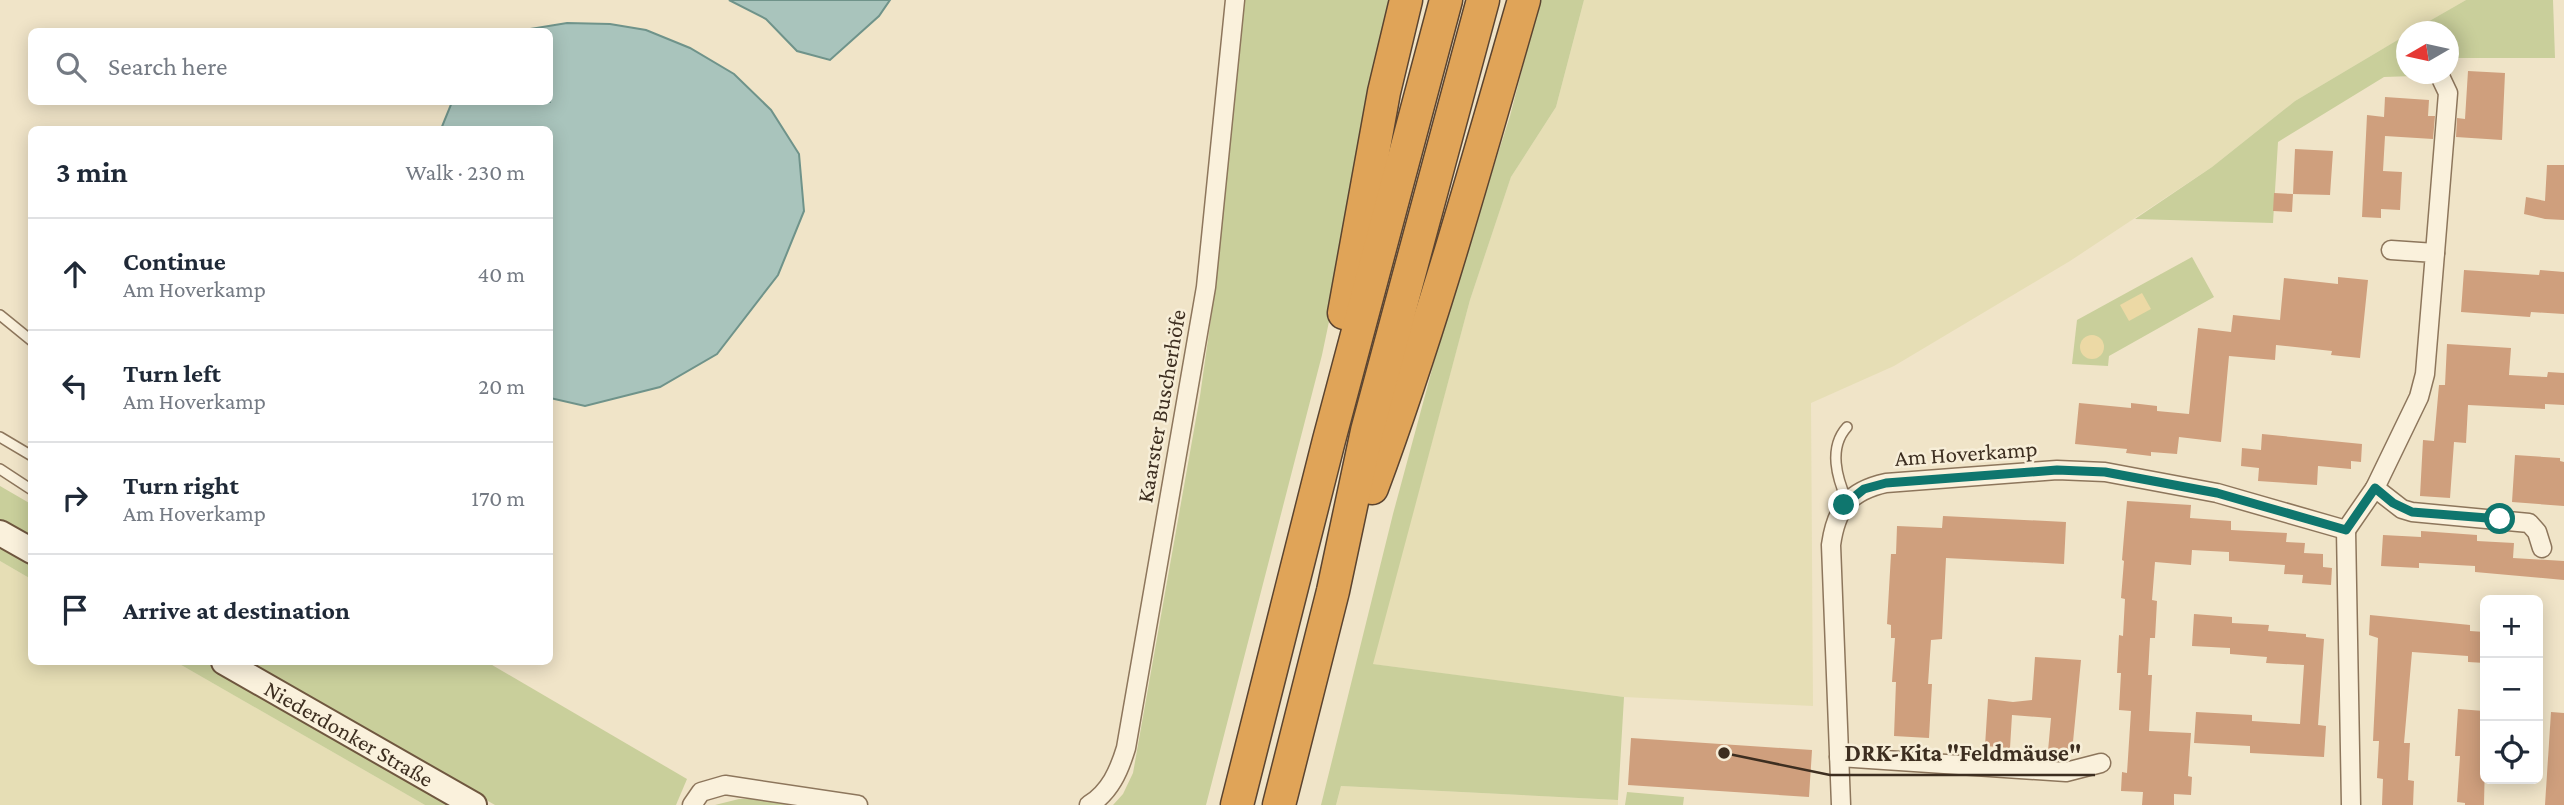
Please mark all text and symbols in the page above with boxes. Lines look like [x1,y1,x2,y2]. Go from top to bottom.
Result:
north arrow [2396,21,2459,84]
search box [28,28,553,105]
icon: search [52,48,90,86]
text: Search here [108,52,227,81]
text: 3 min [56,155,128,188]
text: Walk · 230 m [405,159,525,185]
text: Continue [123,247,226,276]
icon: ahead [56,255,94,293]
text: 40 m [477,261,525,287]
text: Am Hoverkamp [123,276,266,302]
street label: Kaarster Buscherhöfe [1131,307,1191,505]
text: Turn left [123,359,221,388]
icon: left [56,367,94,405]
text: 20 m [478,373,525,399]
text: Am Hoverkamp [123,388,266,414]
street label: Am Hoverkamp [1894,435,2038,471]
text: Turn right [123,471,239,500]
icon: right [56,479,94,517]
text: 170 m [471,485,525,511]
route end [1828,489,1859,520]
text: Am Hoverkamp [123,500,266,526]
route start [2484,503,2515,534]
icon: arrive [56,591,94,629]
map controls [2480,595,2543,784]
button: + [2480,595,2543,658]
text: Arrive at destination [123,596,350,625]
button: − [2480,658,2543,721]
street label: Niederdonker Straße [260,675,438,792]
button: locate [2480,721,2543,784]
callout: DRK-Kita "Feldmäuse" [1830,730,2095,775]
text: DRK-Kita "Feldmäuse" [1845,739,2081,766]

